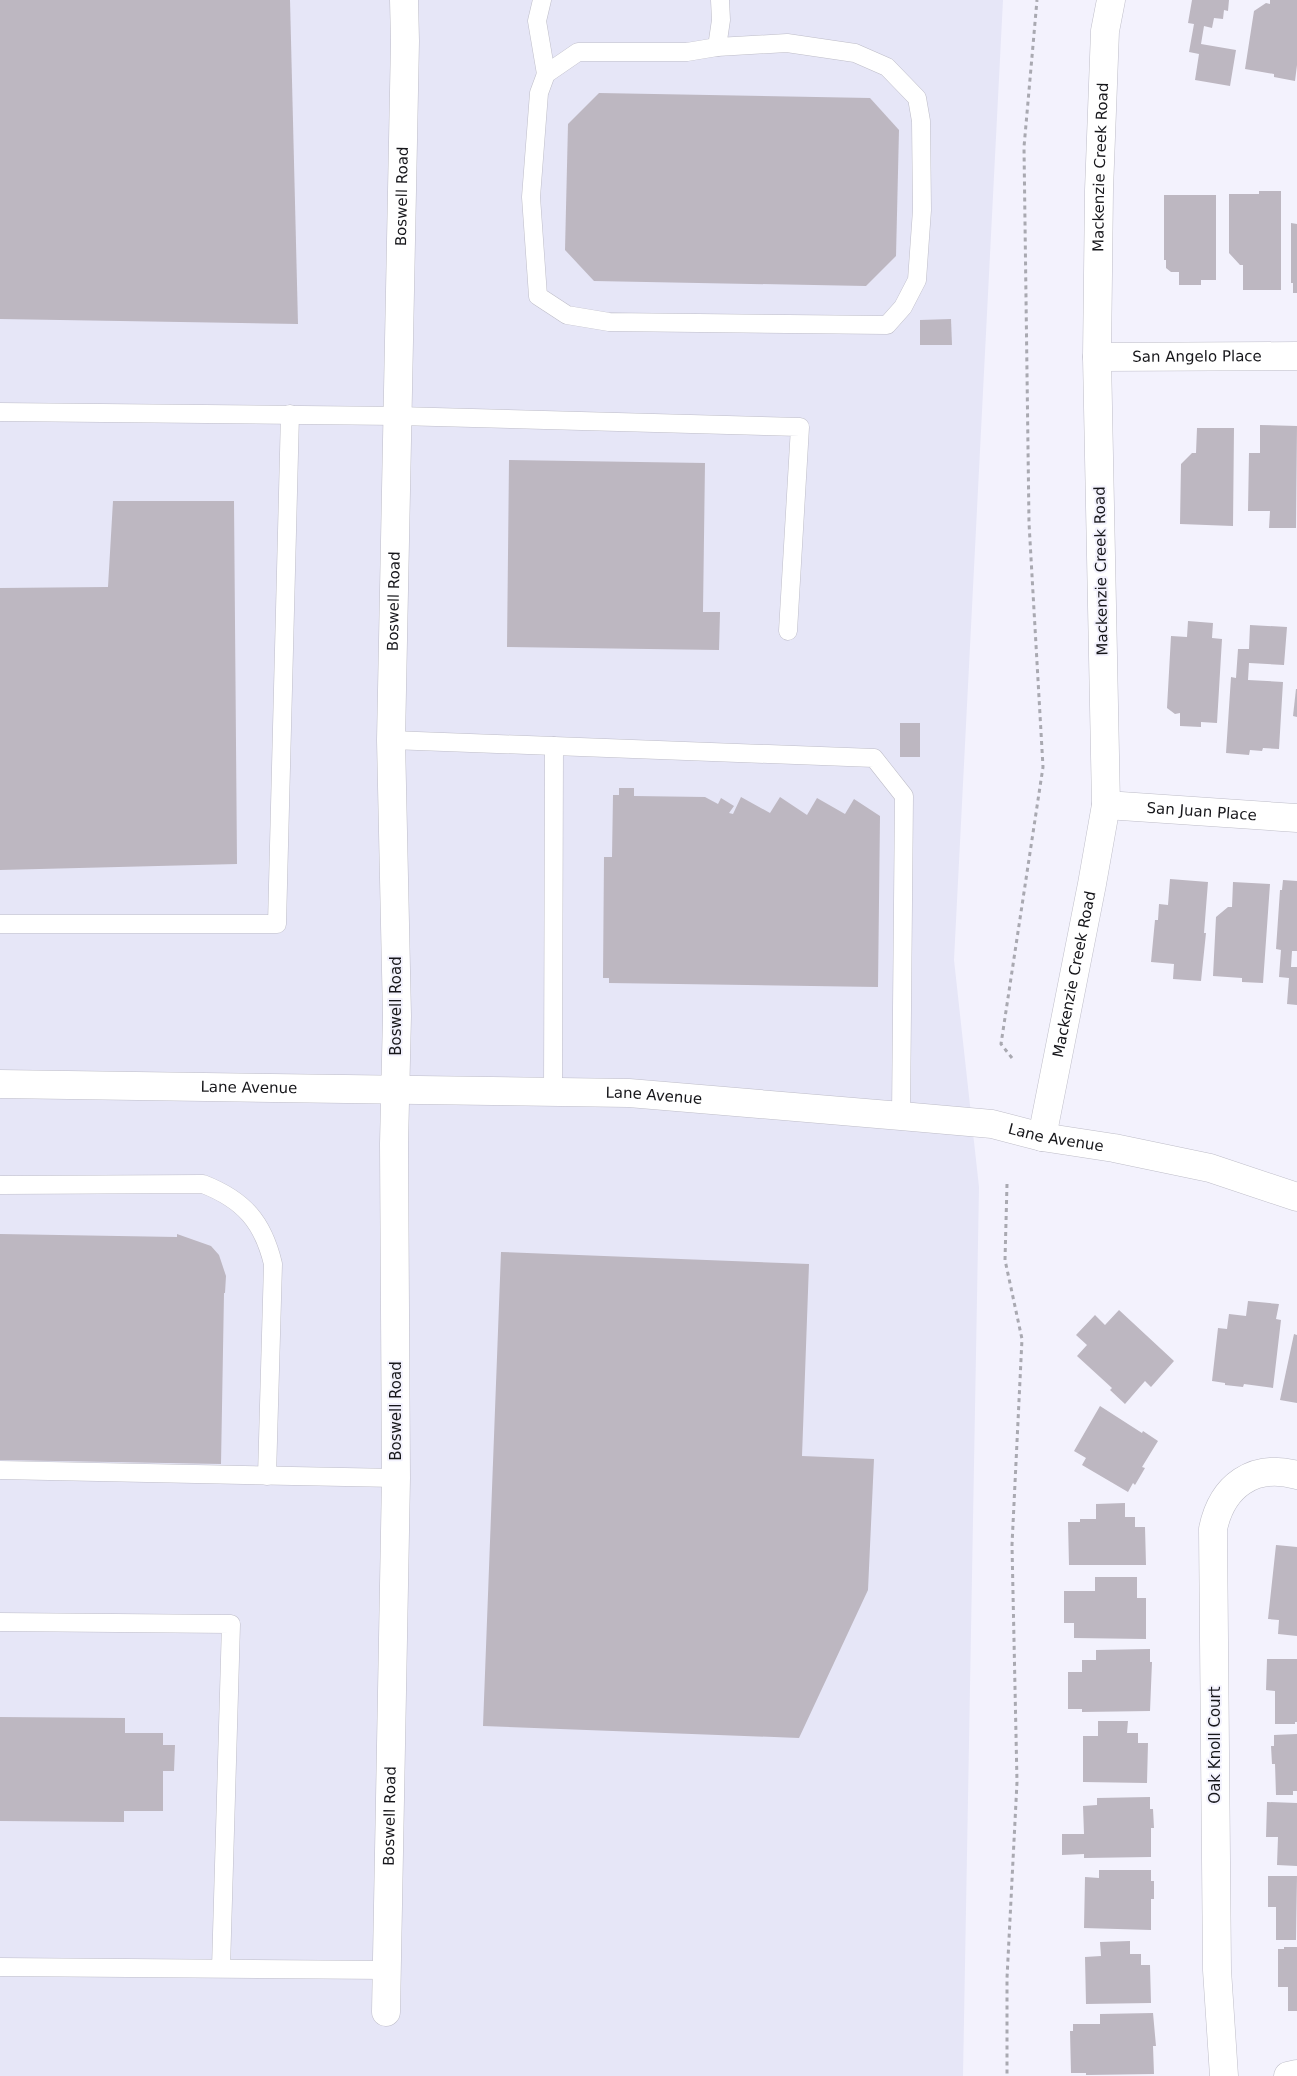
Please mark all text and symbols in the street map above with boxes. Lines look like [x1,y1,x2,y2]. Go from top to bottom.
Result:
street label: Mackenzie Creek Road [1089,82,1112,252]
street label: Boswell Road [392,146,412,246]
street label: San Angelo Place [1132,347,1262,366]
street label: Mackenzie Creek Road [1091,486,1111,656]
street label: Boswell Road [384,551,404,651]
street label: San Juan Place [1146,799,1257,824]
street label: Mackenzie Creek Road [1049,889,1099,1059]
street label: Boswell Road [387,956,405,1056]
street label: Lane Avenue [200,1078,298,1097]
street label: Lane Avenue [605,1084,703,1108]
street label: Lane Avenue [1006,1120,1105,1155]
street label: Boswell Road [387,1361,405,1461]
street label: Oak Knoll Court [1206,1686,1224,1804]
street label: Boswell Road [380,1766,400,1866]

